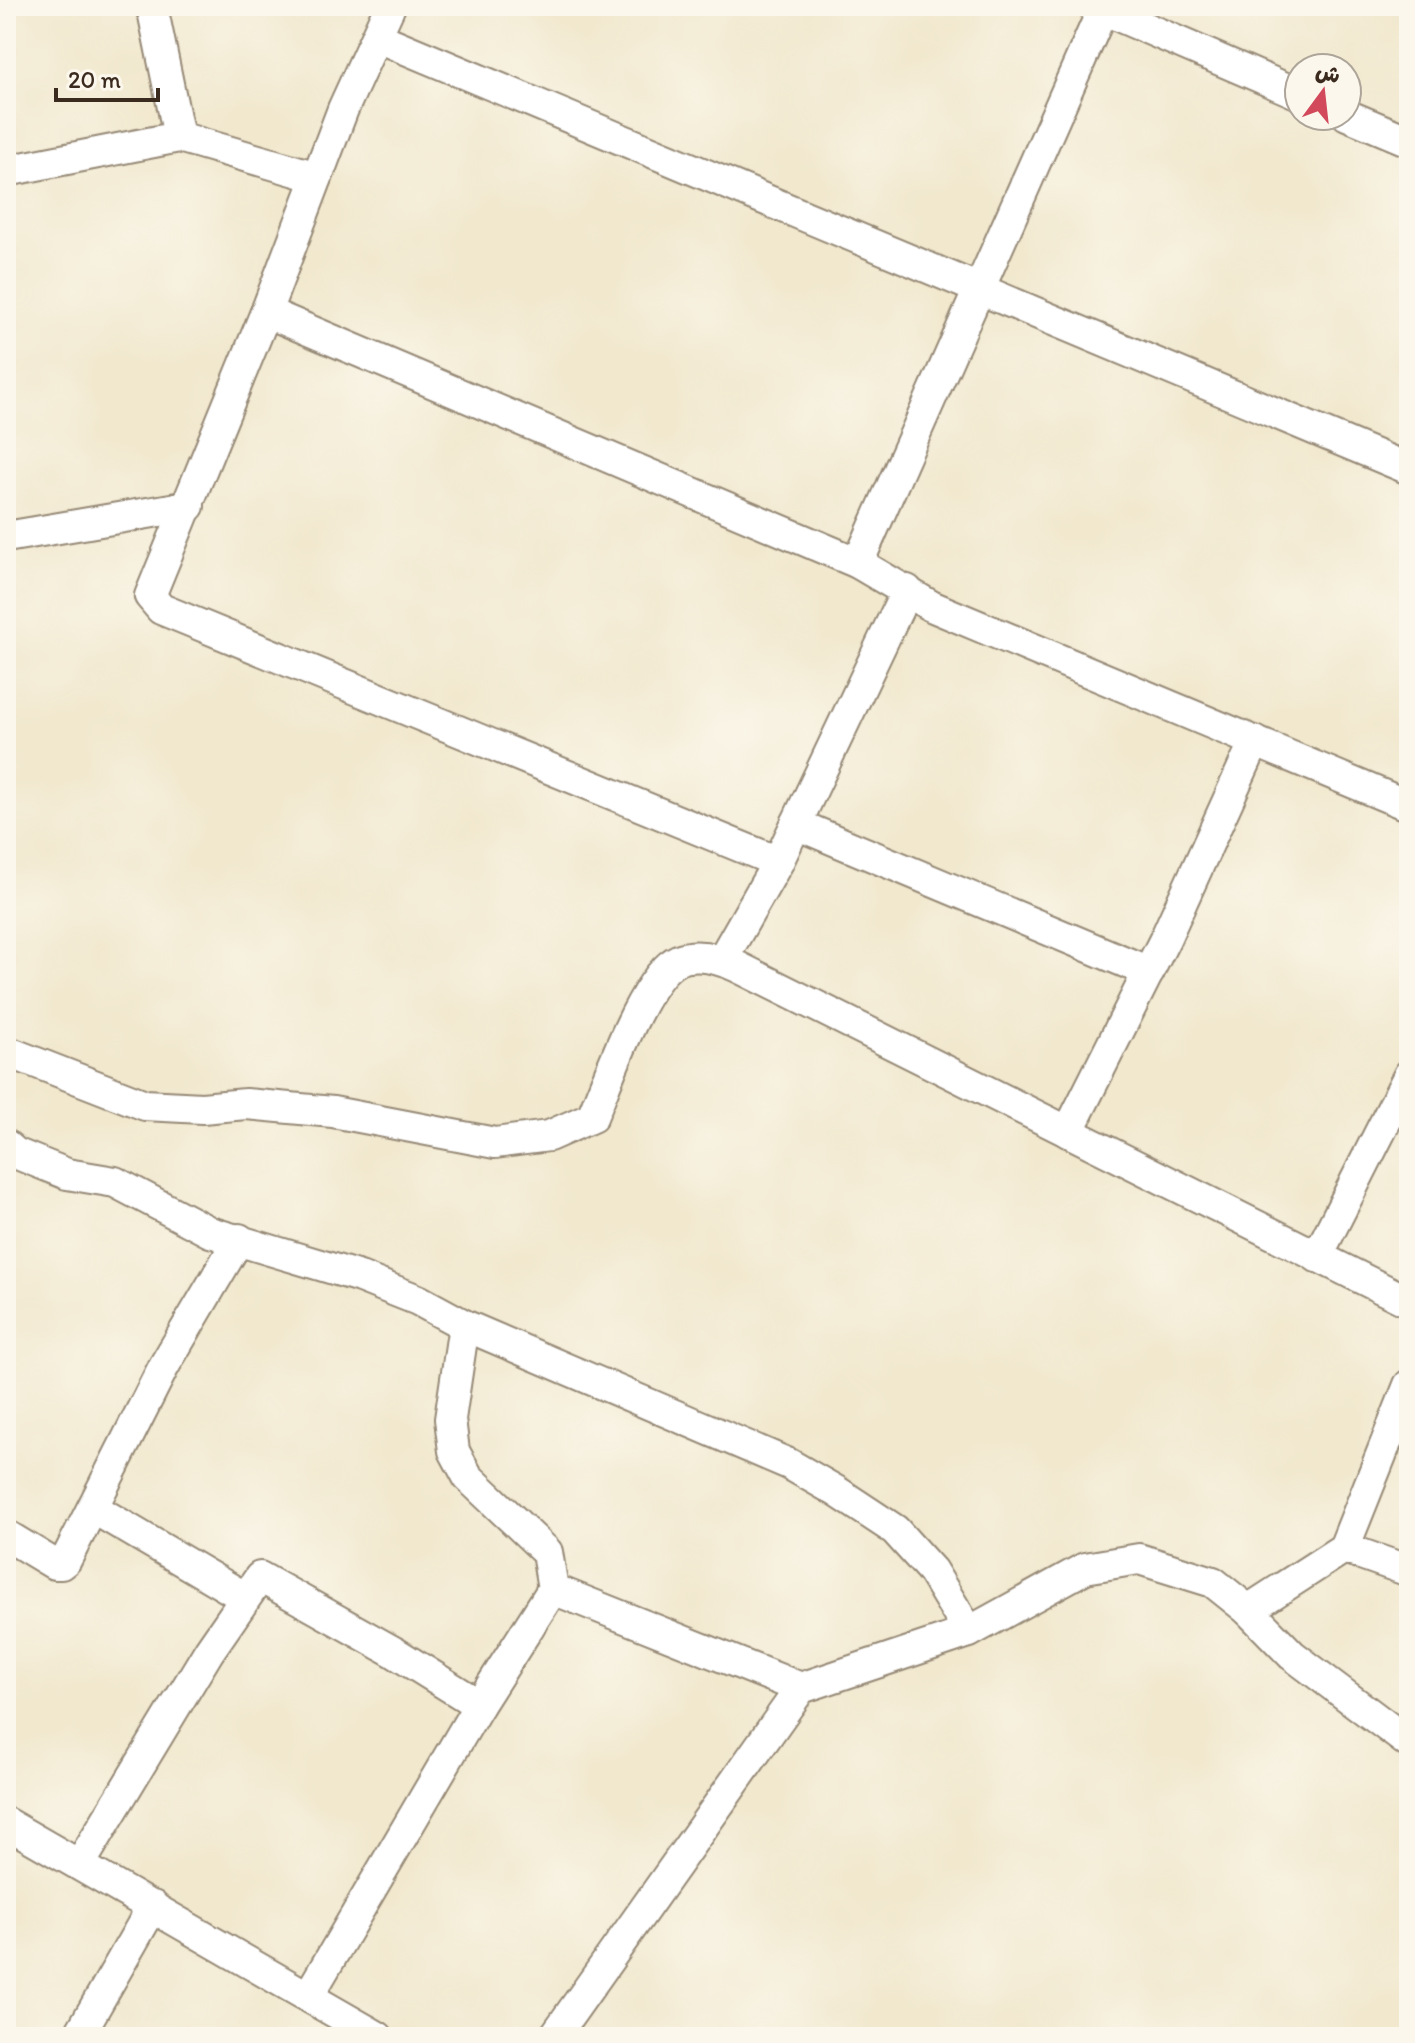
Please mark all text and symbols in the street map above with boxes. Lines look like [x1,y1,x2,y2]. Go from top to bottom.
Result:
scale bar [56,52,158,102]
north arrow [1283,52,1363,132]
text: ش [1313,57,1343,89]
text: 20 m [68,65,121,94]

